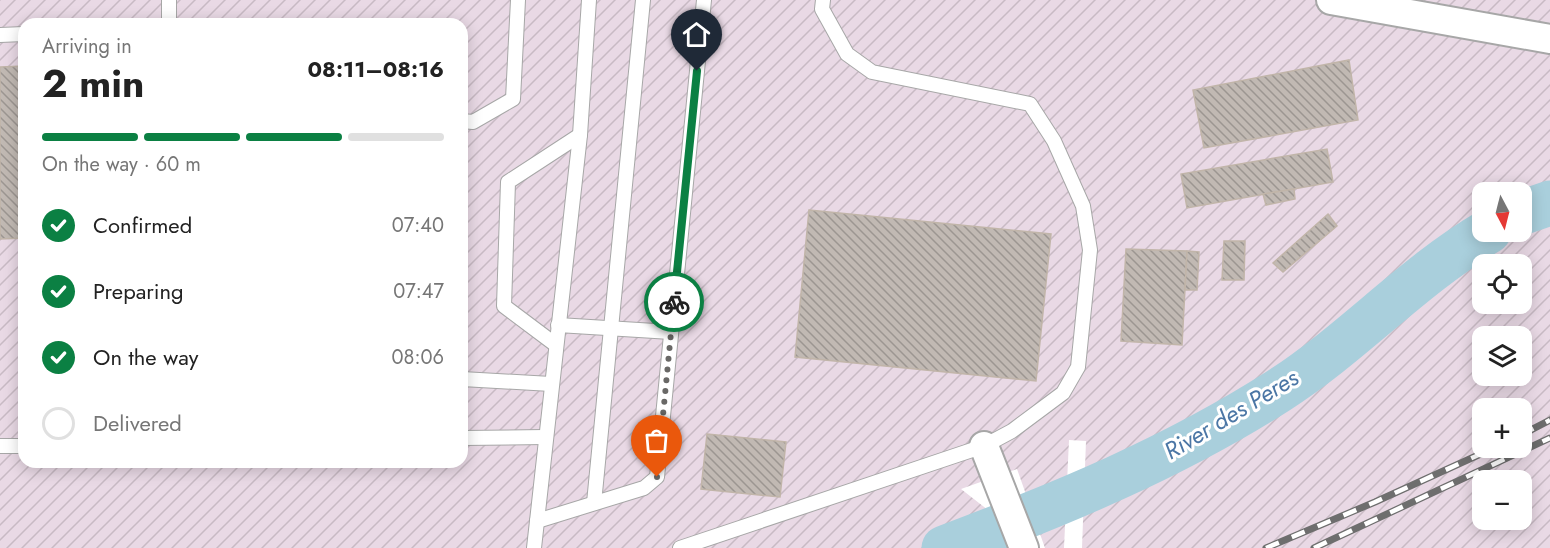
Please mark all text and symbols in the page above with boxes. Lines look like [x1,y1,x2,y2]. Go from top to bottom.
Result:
pin [671,9,722,71]
icon: home [680,18,713,51]
text: Arriving in [42,32,132,61]
text: 08:11–08:16 [308,53,444,85]
text: 2 min [42,55,144,112]
text: On the way · 60 m [42,150,201,179]
north arrow [1472,182,1532,242]
map controls [1472,182,1532,530]
icon: check [42,209,75,242]
text: Confirmed [93,209,192,241]
text: 07:40 [392,211,444,240]
button: locate [1472,254,1532,314]
courier [644,272,704,332]
icon: check [42,275,75,308]
text: Preparing [93,275,184,307]
text: 07:47 [393,277,444,306]
icon: bike [658,286,691,319]
button: layers [1472,326,1532,386]
icon: check [42,341,75,374]
text: On the way [93,341,198,373]
text: 08:06 [392,343,444,372]
water label: River des Peres [1157,360,1305,468]
button: + [1472,398,1532,458]
text: Delivered [93,407,182,439]
pin [631,415,682,477]
icon: bag [640,424,673,457]
button: − [1472,470,1532,530]

